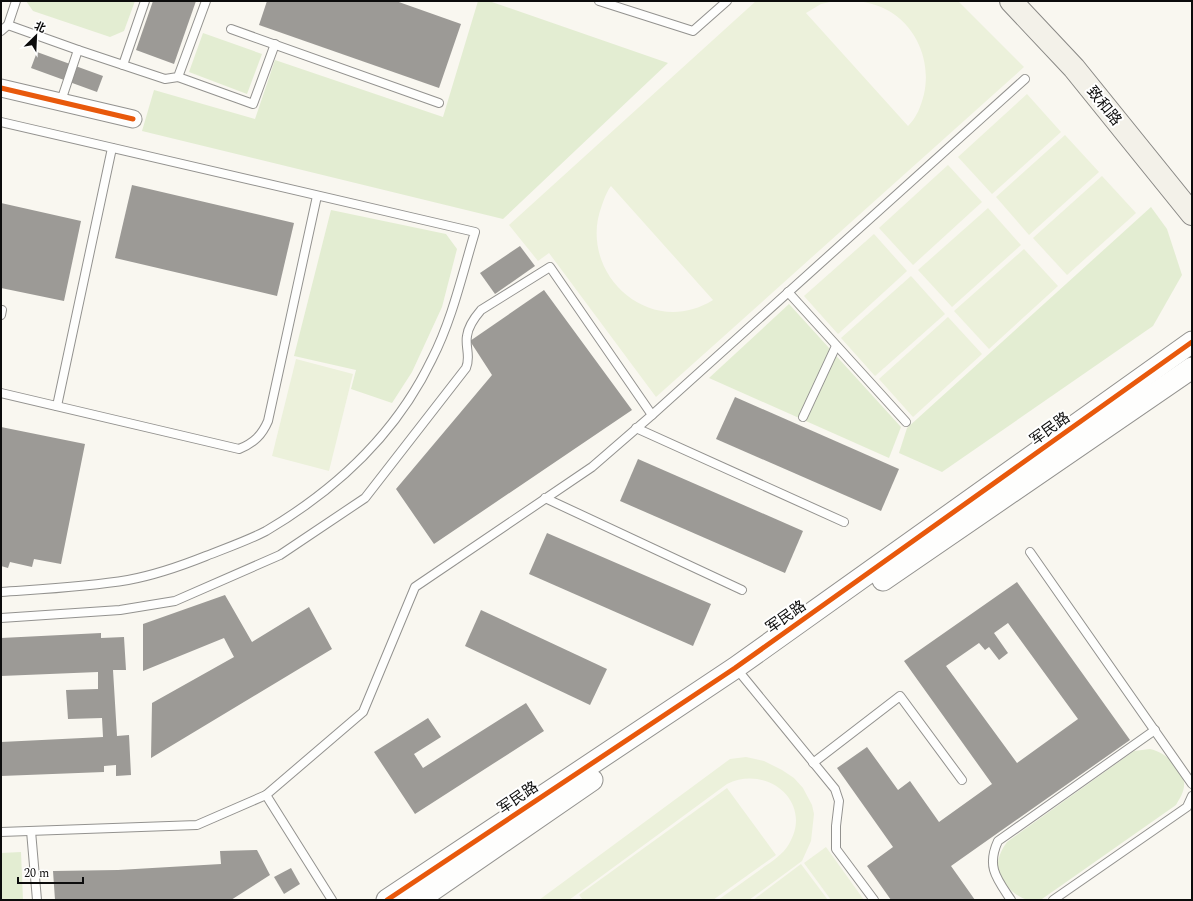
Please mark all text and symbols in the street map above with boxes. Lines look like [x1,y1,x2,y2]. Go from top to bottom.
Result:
north arrow [16,16,56,56]
text: 北 [31,17,48,37]
street label: 致和路 [1081,81,1127,131]
street label: 军民路 [1025,406,1075,452]
street label: 军民路 [761,595,811,639]
street label: 军民路 [493,776,543,820]
scale bar [18,859,83,885]
text: 20 m [24,864,49,883]

